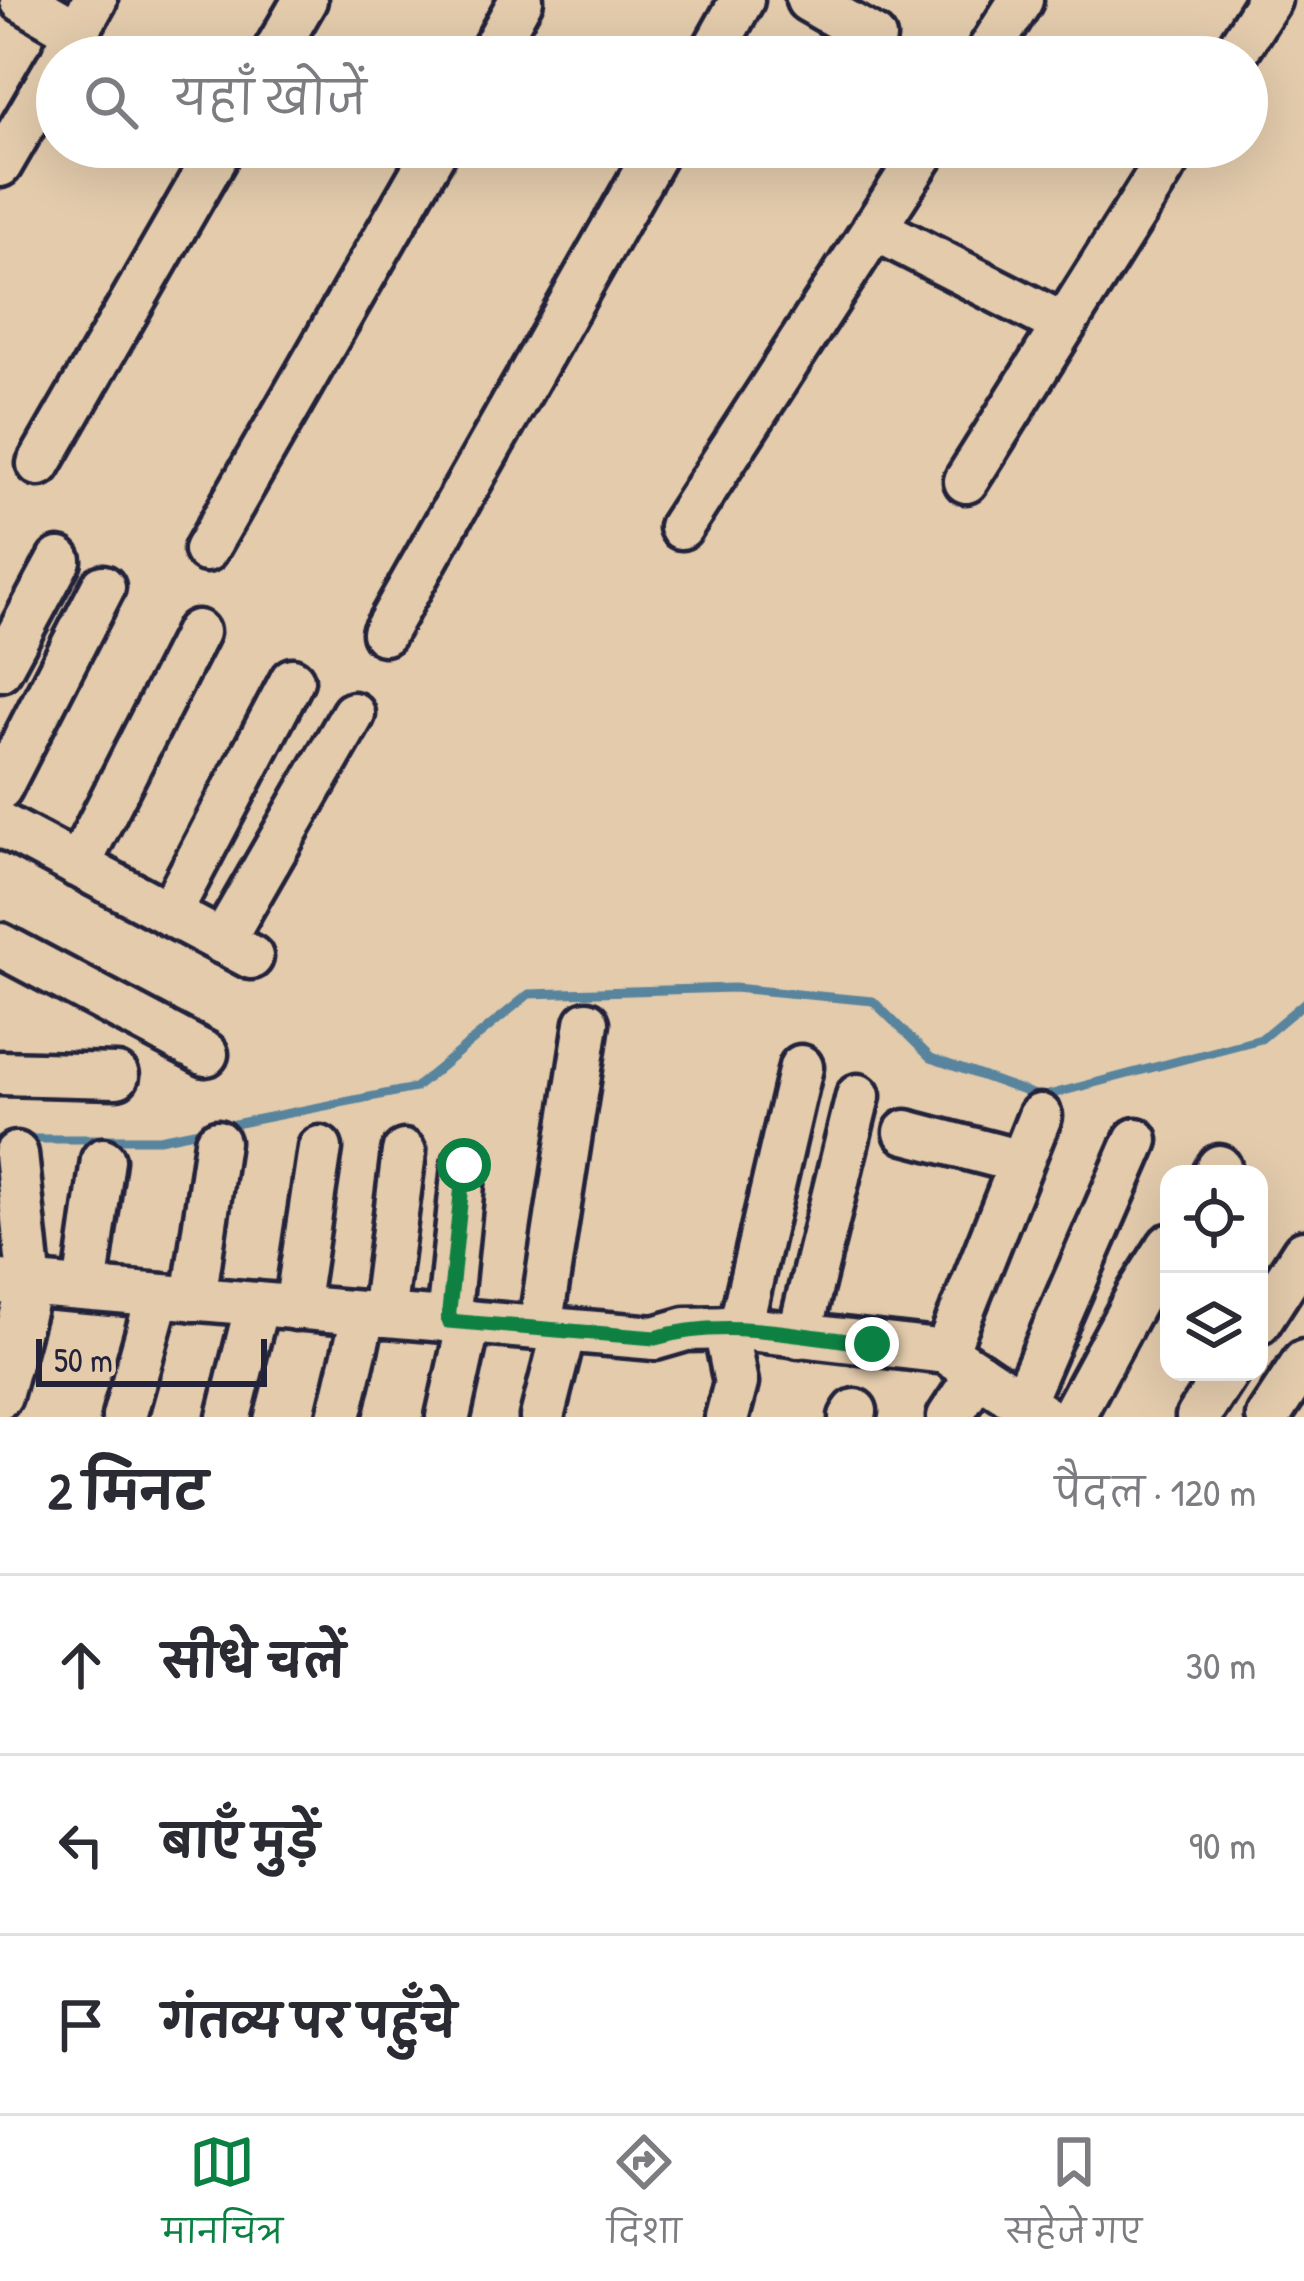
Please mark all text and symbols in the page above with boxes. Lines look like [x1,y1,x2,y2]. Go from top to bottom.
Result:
search box [36,36,1268,168]
text: यहाँ खोजें [174,67,366,128]
icon: search [78,69,144,135]
route start [437,1138,491,1192]
map controls [1160,1165,1268,1381]
button: locate [1160,1165,1268,1273]
button: layers [1160,1273,1268,1381]
route end [845,1317,899,1371]
scale bar [36,1333,267,1386]
text: 50 m [54,1338,113,1382]
text: 2 मिनट [48,1456,207,1525]
text: पैदल · 120 m [1055,1465,1256,1518]
text: सीधे चलें [162,1630,345,1691]
icon: ahead [48,1632,114,1698]
text: 30 m [1186,1638,1256,1691]
text: बाएँ मुड़ें [162,1810,319,1871]
icon: left [48,1812,114,1878]
text: 90 m [1189,1818,1256,1871]
text: गंतव्य पर पहुँचे [162,1990,456,2051]
icon: arrive [48,1992,114,2058]
tab: मानचित्र [162,2129,283,2268]
tab: दिशा [607,2129,682,2268]
tab: सहेजे गए [1006,2129,1142,2268]

